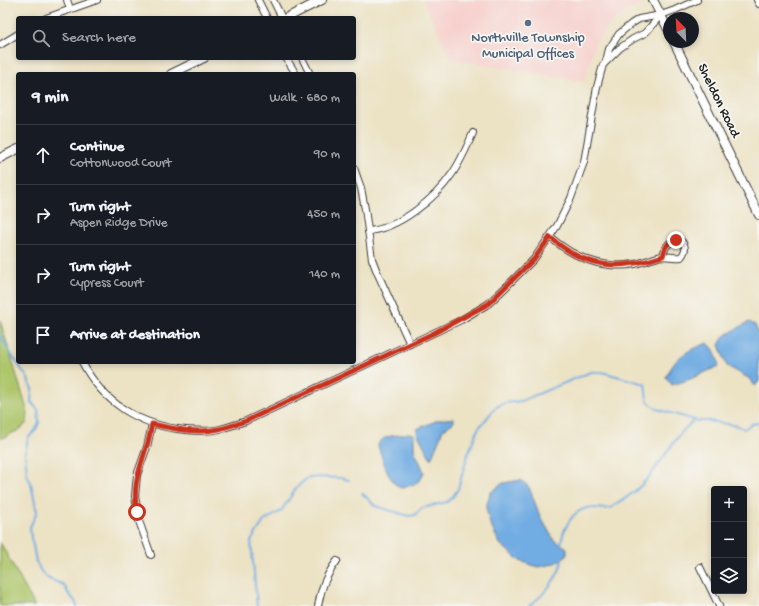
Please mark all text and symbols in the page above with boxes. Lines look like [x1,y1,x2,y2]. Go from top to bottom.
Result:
north arrow [663,12,699,48]
search box [16,16,356,60]
marker: Northville Township Municipal Offices [523,18,533,28]
icon: search [30,27,52,49]
text: Search here [62,29,136,47]
place label: Northville Township Municipal Offices [471,30,585,63]
street label: Sheldon Road [693,61,744,142]
text: 9 min [32,88,68,108]
text: Walk · 680 m [269,91,340,106]
text: Continue [70,138,124,156]
icon: ahead [32,144,54,166]
text: 90 m [314,147,340,162]
text: Cottonwood Court [70,156,171,171]
text: Turn right [70,198,130,216]
icon: right [32,204,54,226]
text: 450 m [307,207,340,222]
text: Aspen Ridge Drive [70,216,168,231]
route end [667,231,685,249]
text: Turn right [70,258,130,276]
icon: right [32,264,54,286]
text: 140 m [309,267,340,282]
text: Cypress Court [70,276,144,291]
icon: arrive [32,324,54,346]
text: Arrive at destination [70,326,200,344]
map controls [711,486,747,594]
button: + [711,486,747,522]
route start [128,503,146,521]
button: − [711,522,747,558]
button: layers [711,558,747,594]

